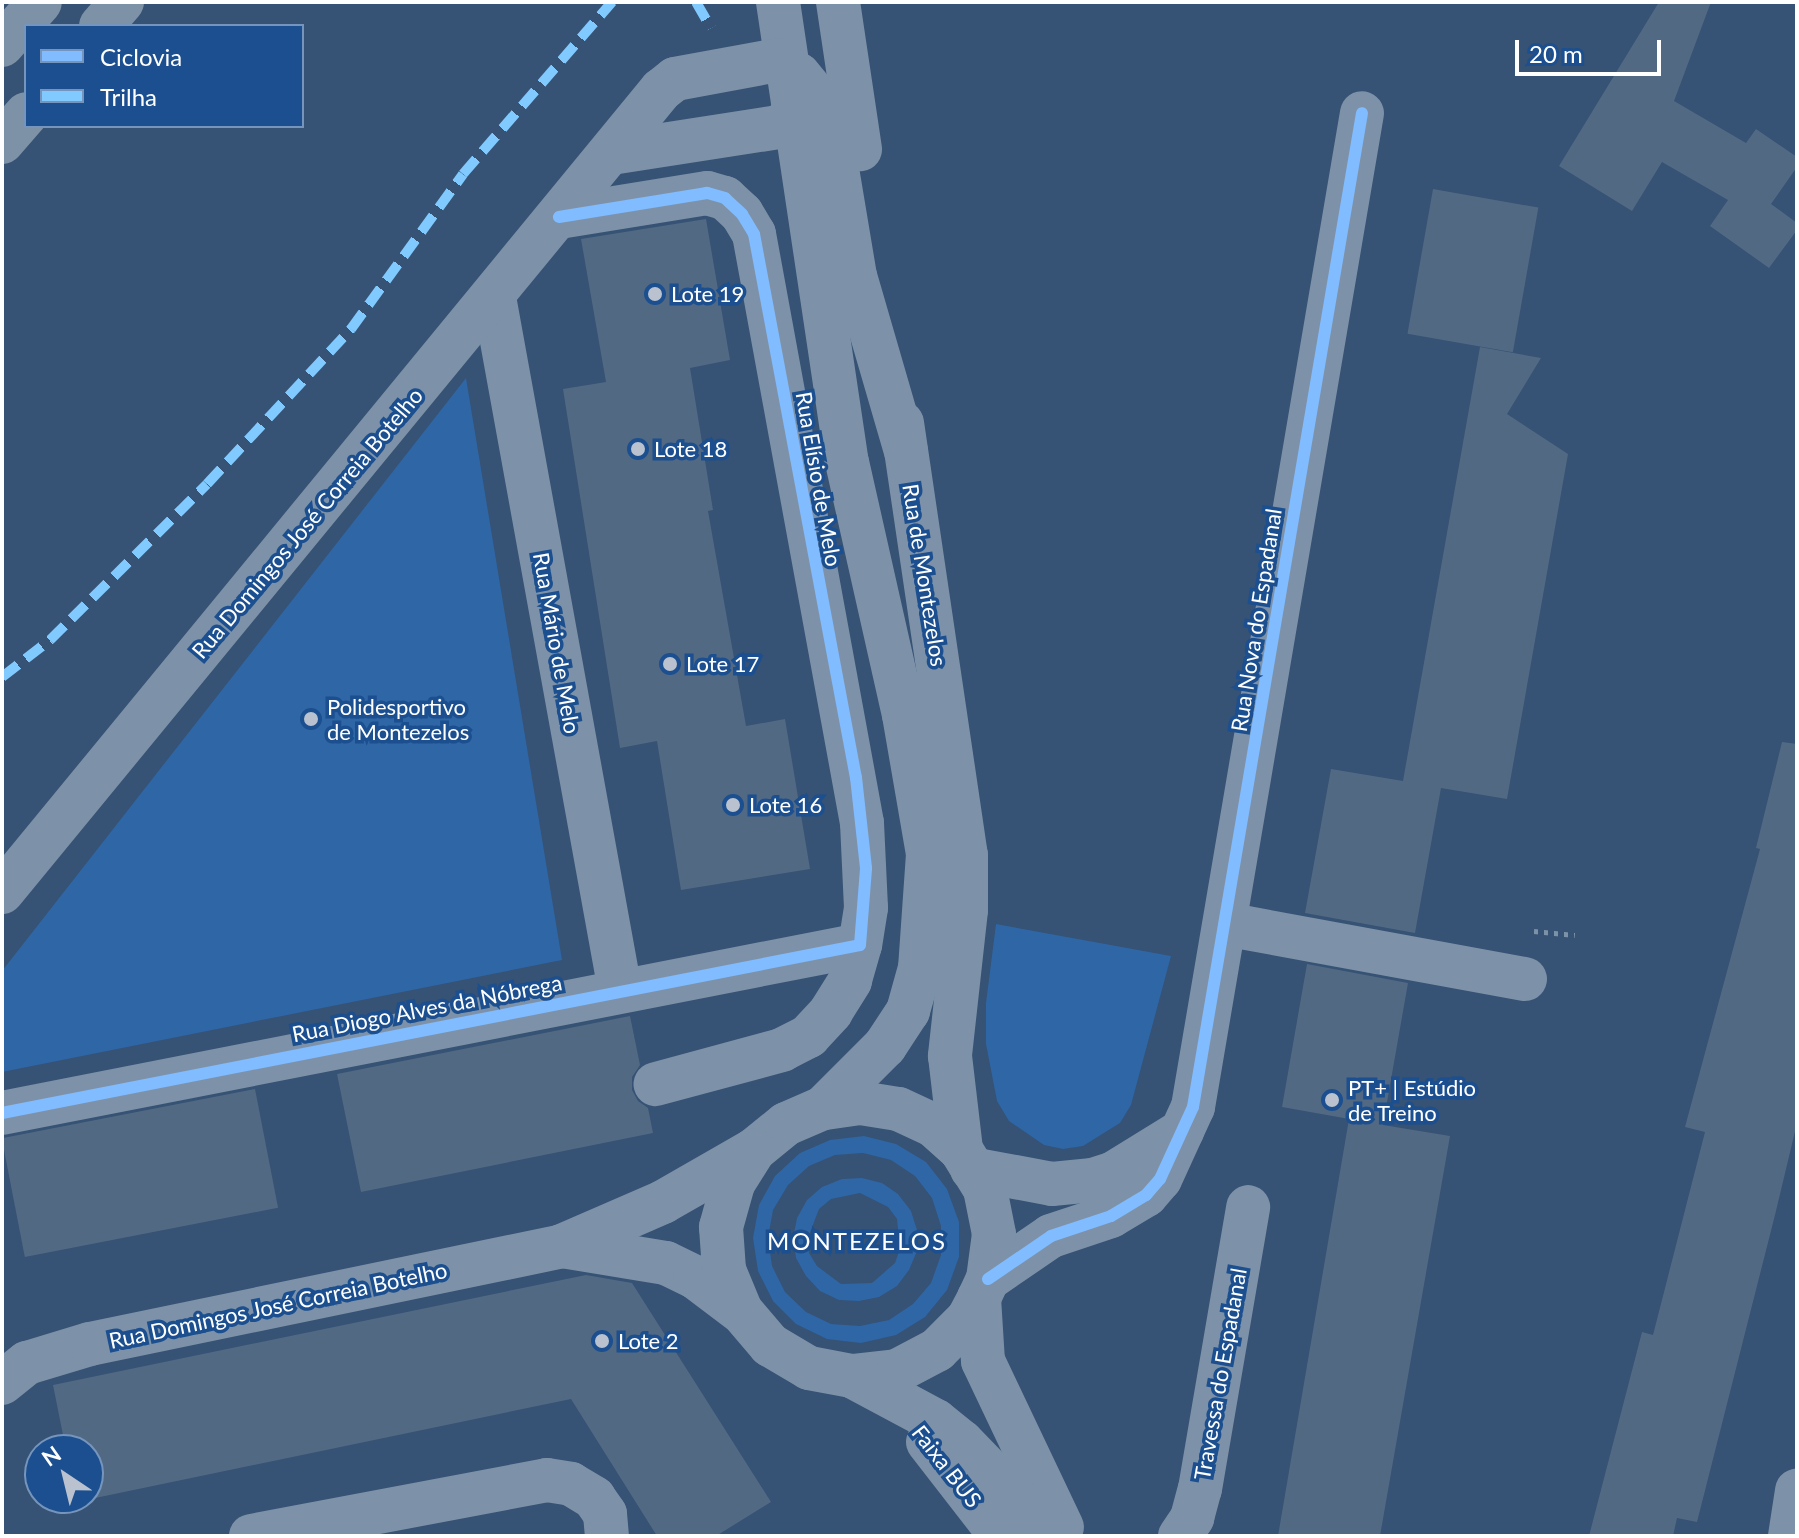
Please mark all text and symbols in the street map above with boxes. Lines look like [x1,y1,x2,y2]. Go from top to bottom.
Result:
legend [24,24,304,128]
scale bar [1519,24,1665,74]
text: 20 m [1529,39,1583,68]
text: Ciclovia [100,42,182,71]
text: Trilha [100,82,157,111]
place label: Lote 19 [671,281,744,307]
marker: Lote 19 [646,285,664,303]
street label: Rua Domingos José Correia Botelho [186,382,428,664]
street label: Rua Elísio de Melo [791,390,847,568]
place label: Lote 18 [654,436,727,462]
marker: Lote 18 [629,440,647,458]
street label: Rua de Montezelos [898,482,952,668]
street label: Rua Nova do Espadanal [1225,506,1287,734]
street label: Rua Mário de Melo [528,550,586,736]
place label: Lote 17 [686,651,759,677]
marker: Lote 17 [661,655,679,673]
place label: Polidesportivo de Montezelos [327,693,469,744]
marker: Polidesportivo de Montezelos [302,710,320,728]
place label: Lote 16 [749,792,822,818]
marker: Lote 16 [724,796,742,814]
street label: Rua Diogo Alves da Nóbrega [289,969,565,1047]
place label: PT+ | Estúdio de Treino [1348,1074,1476,1126]
marker: PT+ | Estúdio de Treino [1323,1091,1341,1109]
district label: MONTEZELOS [767,1227,947,1255]
street label: Rua Domingos José Correia Botelho [106,1256,450,1354]
street label: Travessa do Espadanal [1188,1266,1252,1482]
place label: Lote 2 [618,1328,679,1354]
marker: Lote 2 [593,1332,611,1350]
street label: Faixa BUS [907,1420,987,1512]
north arrow [24,1434,104,1514]
text: N [36,1440,66,1471]

